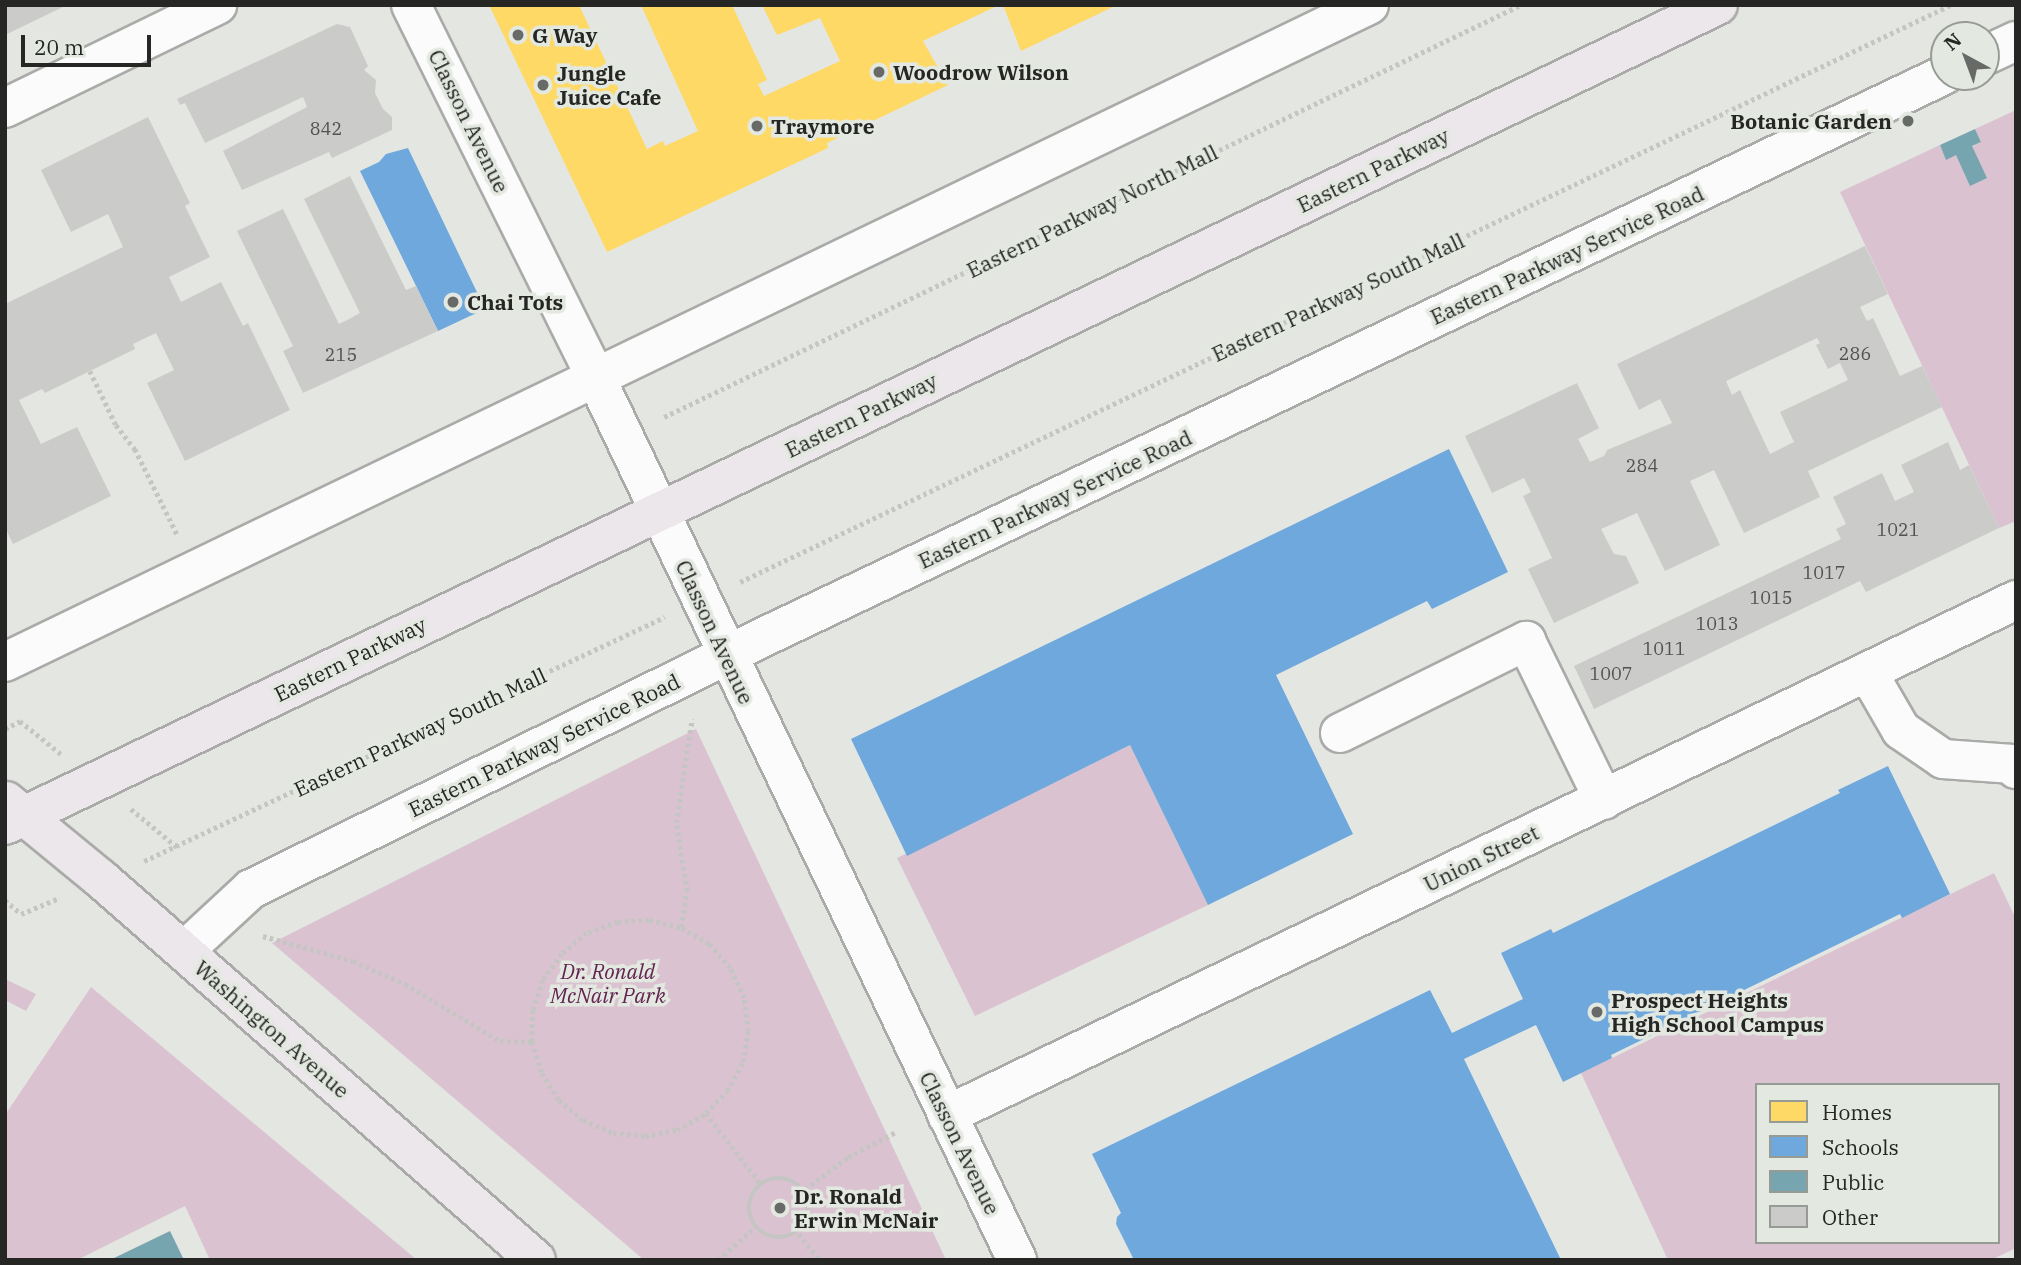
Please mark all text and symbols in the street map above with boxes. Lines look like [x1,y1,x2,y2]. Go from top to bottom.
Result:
scale bar [24,21,154,65]
north arrow [1930,21,2000,91]
place label: G Way [532,22,598,48]
marker: G Way [510,27,526,43]
text: N [1939,28,1966,56]
text: 20 m [34,33,84,61]
street label: Classon Avenue [424,45,514,197]
place label: Woodrow Wilson [893,59,1069,85]
place label: Jungle Juice Cafe [557,60,661,110]
marker: Woodrow Wilson [871,64,887,80]
marker: Jungle Juice Cafe [535,77,551,93]
place label: Botanic Garden [1730,108,1892,134]
marker: Botanic Garden [1898,111,1918,131]
place label: Traymore [771,113,875,139]
house number: 842 [310,118,342,140]
marker: Traymore [749,118,765,134]
street label: Eastern Parkway [1293,122,1453,218]
street label: Eastern Parkway North Mall [962,139,1222,283]
street label: Eastern Parkway Service Road [1426,180,1708,330]
street label: Eastern Parkway South Mall [1208,227,1468,367]
place label: Chai Tots [467,289,563,315]
marker: Chai Tots [445,294,461,310]
house number: 286 [1839,343,1871,365]
house number: 215 [325,344,357,366]
street label: Eastern Parkway [781,367,941,463]
street label: Eastern Parkway Service Road [914,424,1196,574]
house number: 284 [1626,455,1658,477]
house number: 1021 [1876,519,1920,541]
street label: Classon Avenue [671,556,759,708]
house number: 1017 [1802,562,1846,584]
house number: 1015 [1749,587,1793,609]
street label: Eastern Parkway [270,611,430,707]
house number: 1013 [1695,613,1739,635]
house number: 1011 [1642,638,1686,660]
street label: Eastern Parkway South Mall [290,662,550,802]
house number: 1007 [1589,663,1633,685]
street label: Eastern Parkway Service Road [404,668,684,822]
street label: Union Street [1419,819,1543,897]
street label: Washington Avenue [190,955,354,1103]
park label: Dr. Ronald McNair Park [550,958,666,1008]
place label: Prospect Heights High School Campus [1611,987,1824,1037]
marker: Prospect Heights High School Campus [1589,1004,1605,1020]
street label: Classon Avenue [915,1067,1005,1219]
legend [1755,1083,2000,1244]
text: Homes [1822,1098,1892,1126]
text: Schools [1822,1133,1899,1161]
text: Public [1822,1168,1884,1196]
place label: Dr. Ronald Erwin McNair [794,1183,938,1233]
marker: Dr. Ronald Erwin McNair [772,1200,788,1216]
text: Other [1822,1203,1878,1231]

